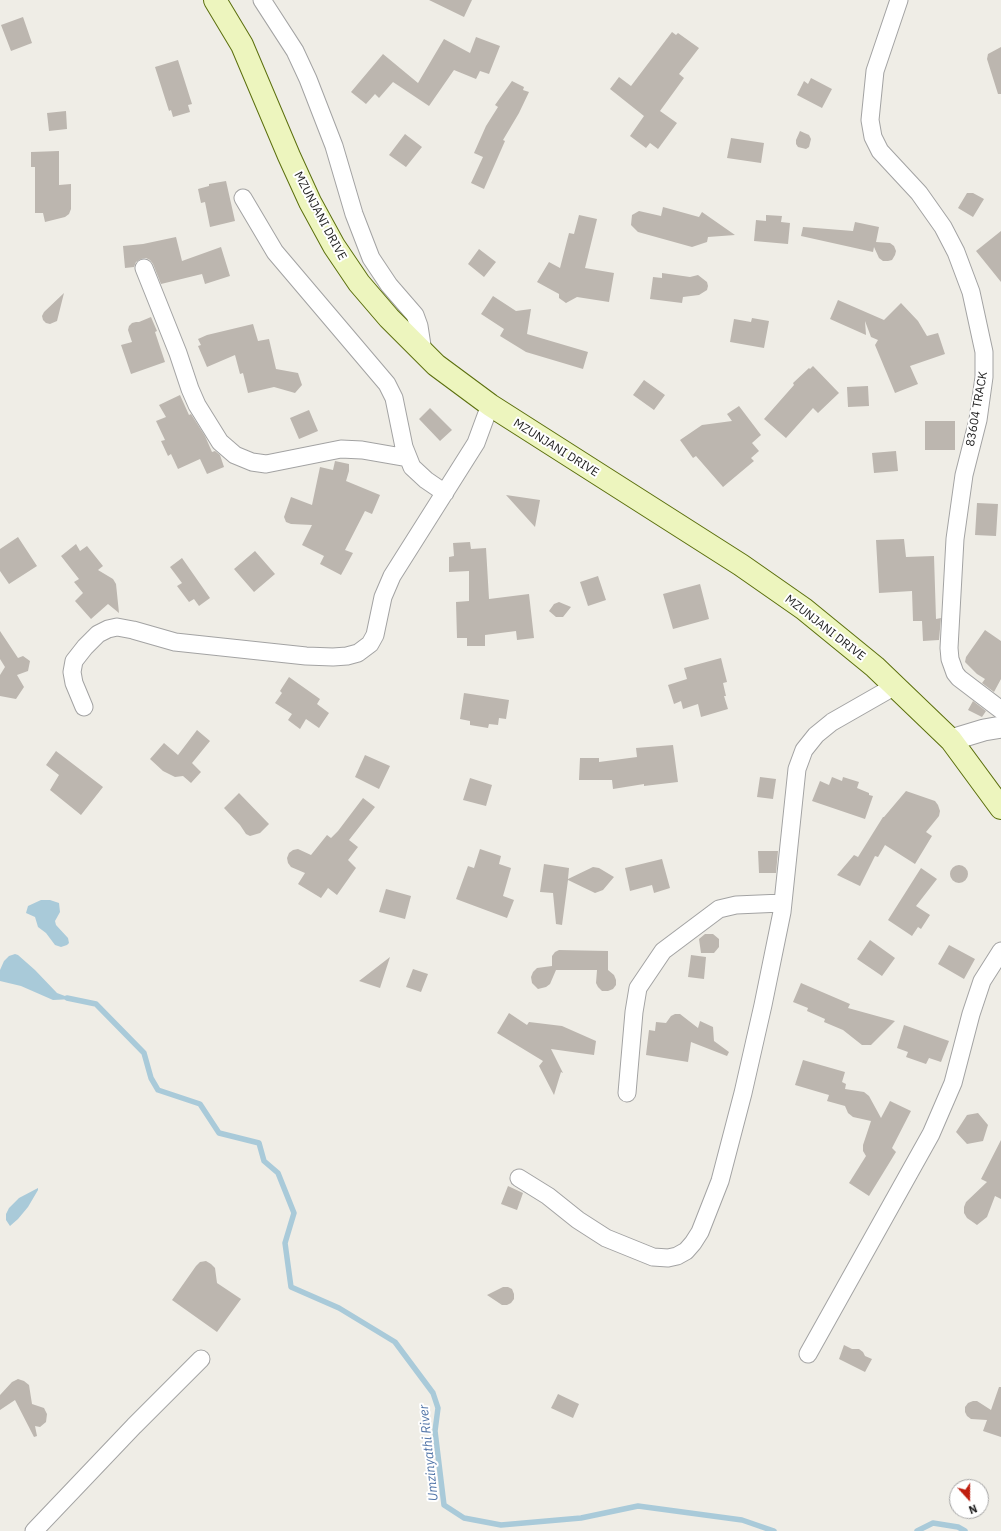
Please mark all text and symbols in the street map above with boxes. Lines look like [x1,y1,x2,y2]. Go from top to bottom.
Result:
street label: MZUNJANI DRIVE [291,169,349,263]
street label: 83604 TRACK [963,370,991,448]
street label: MZUNJANI DRIVE [511,416,601,480]
street label: MZUNJANI DRIVE [782,592,868,664]
water label: Umzinyathi River [416,1404,442,1502]
north arrow [949,1479,989,1519]
text: N [967,1501,979,1517]

